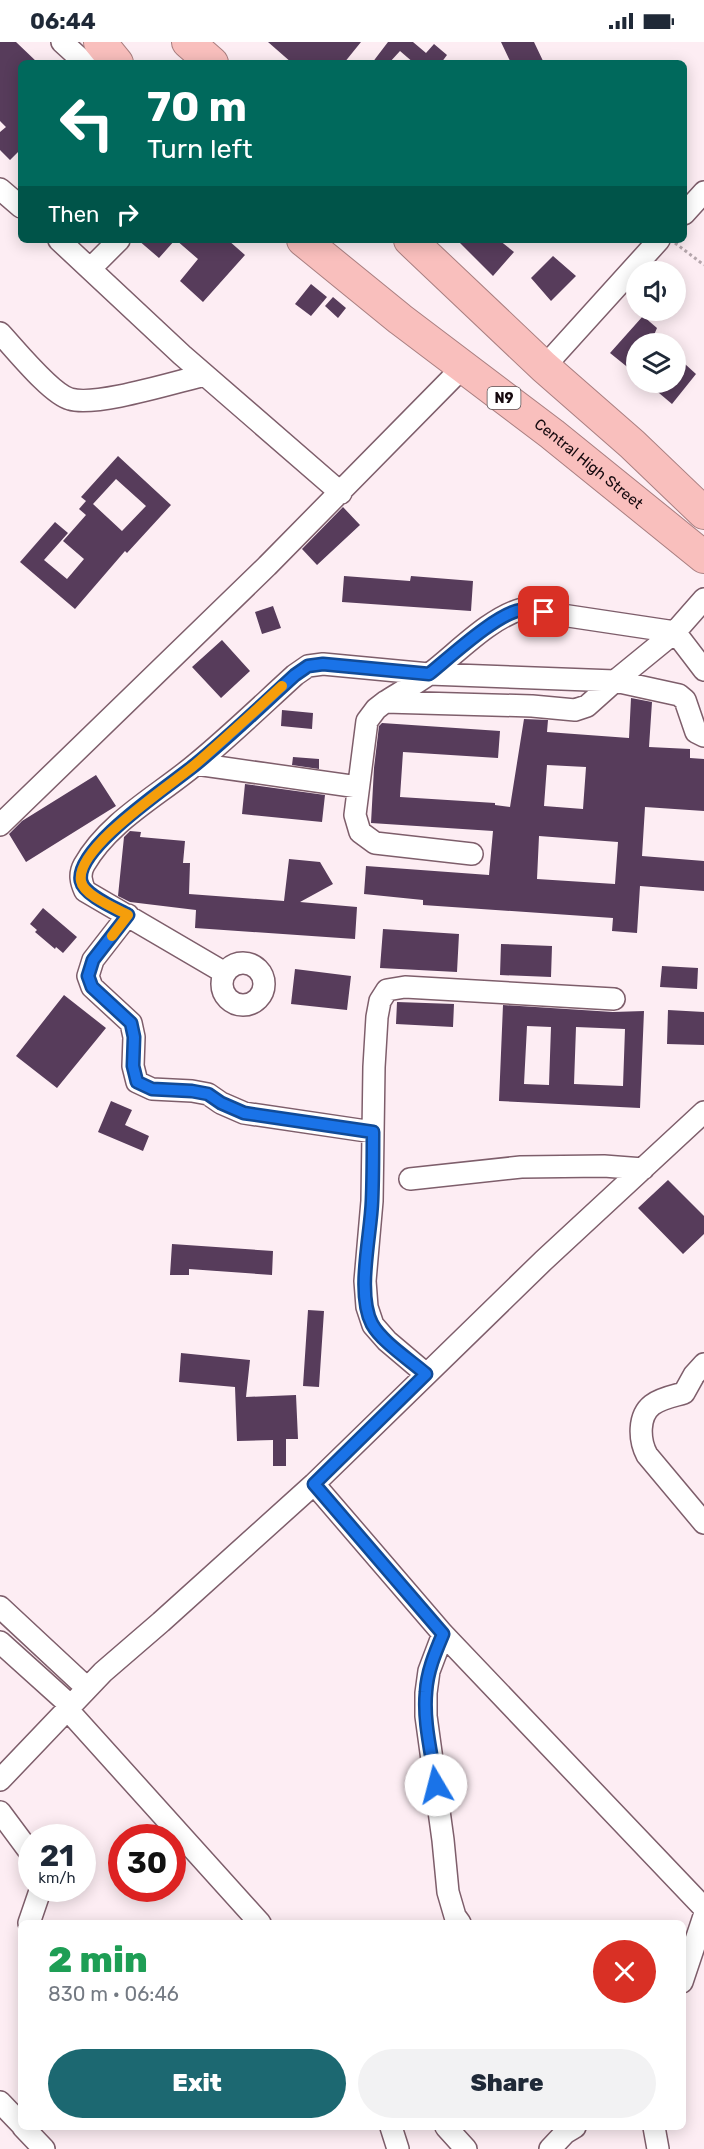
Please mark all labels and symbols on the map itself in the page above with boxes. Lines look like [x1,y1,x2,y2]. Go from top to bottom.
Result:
road number: N9 [488,387,520,409]
street label: Central High Street [531,415,647,513]
pin [518,586,569,637]
position arrow [404,1753,468,1817]
speed limit sign: 30 [108,1824,186,1902]

